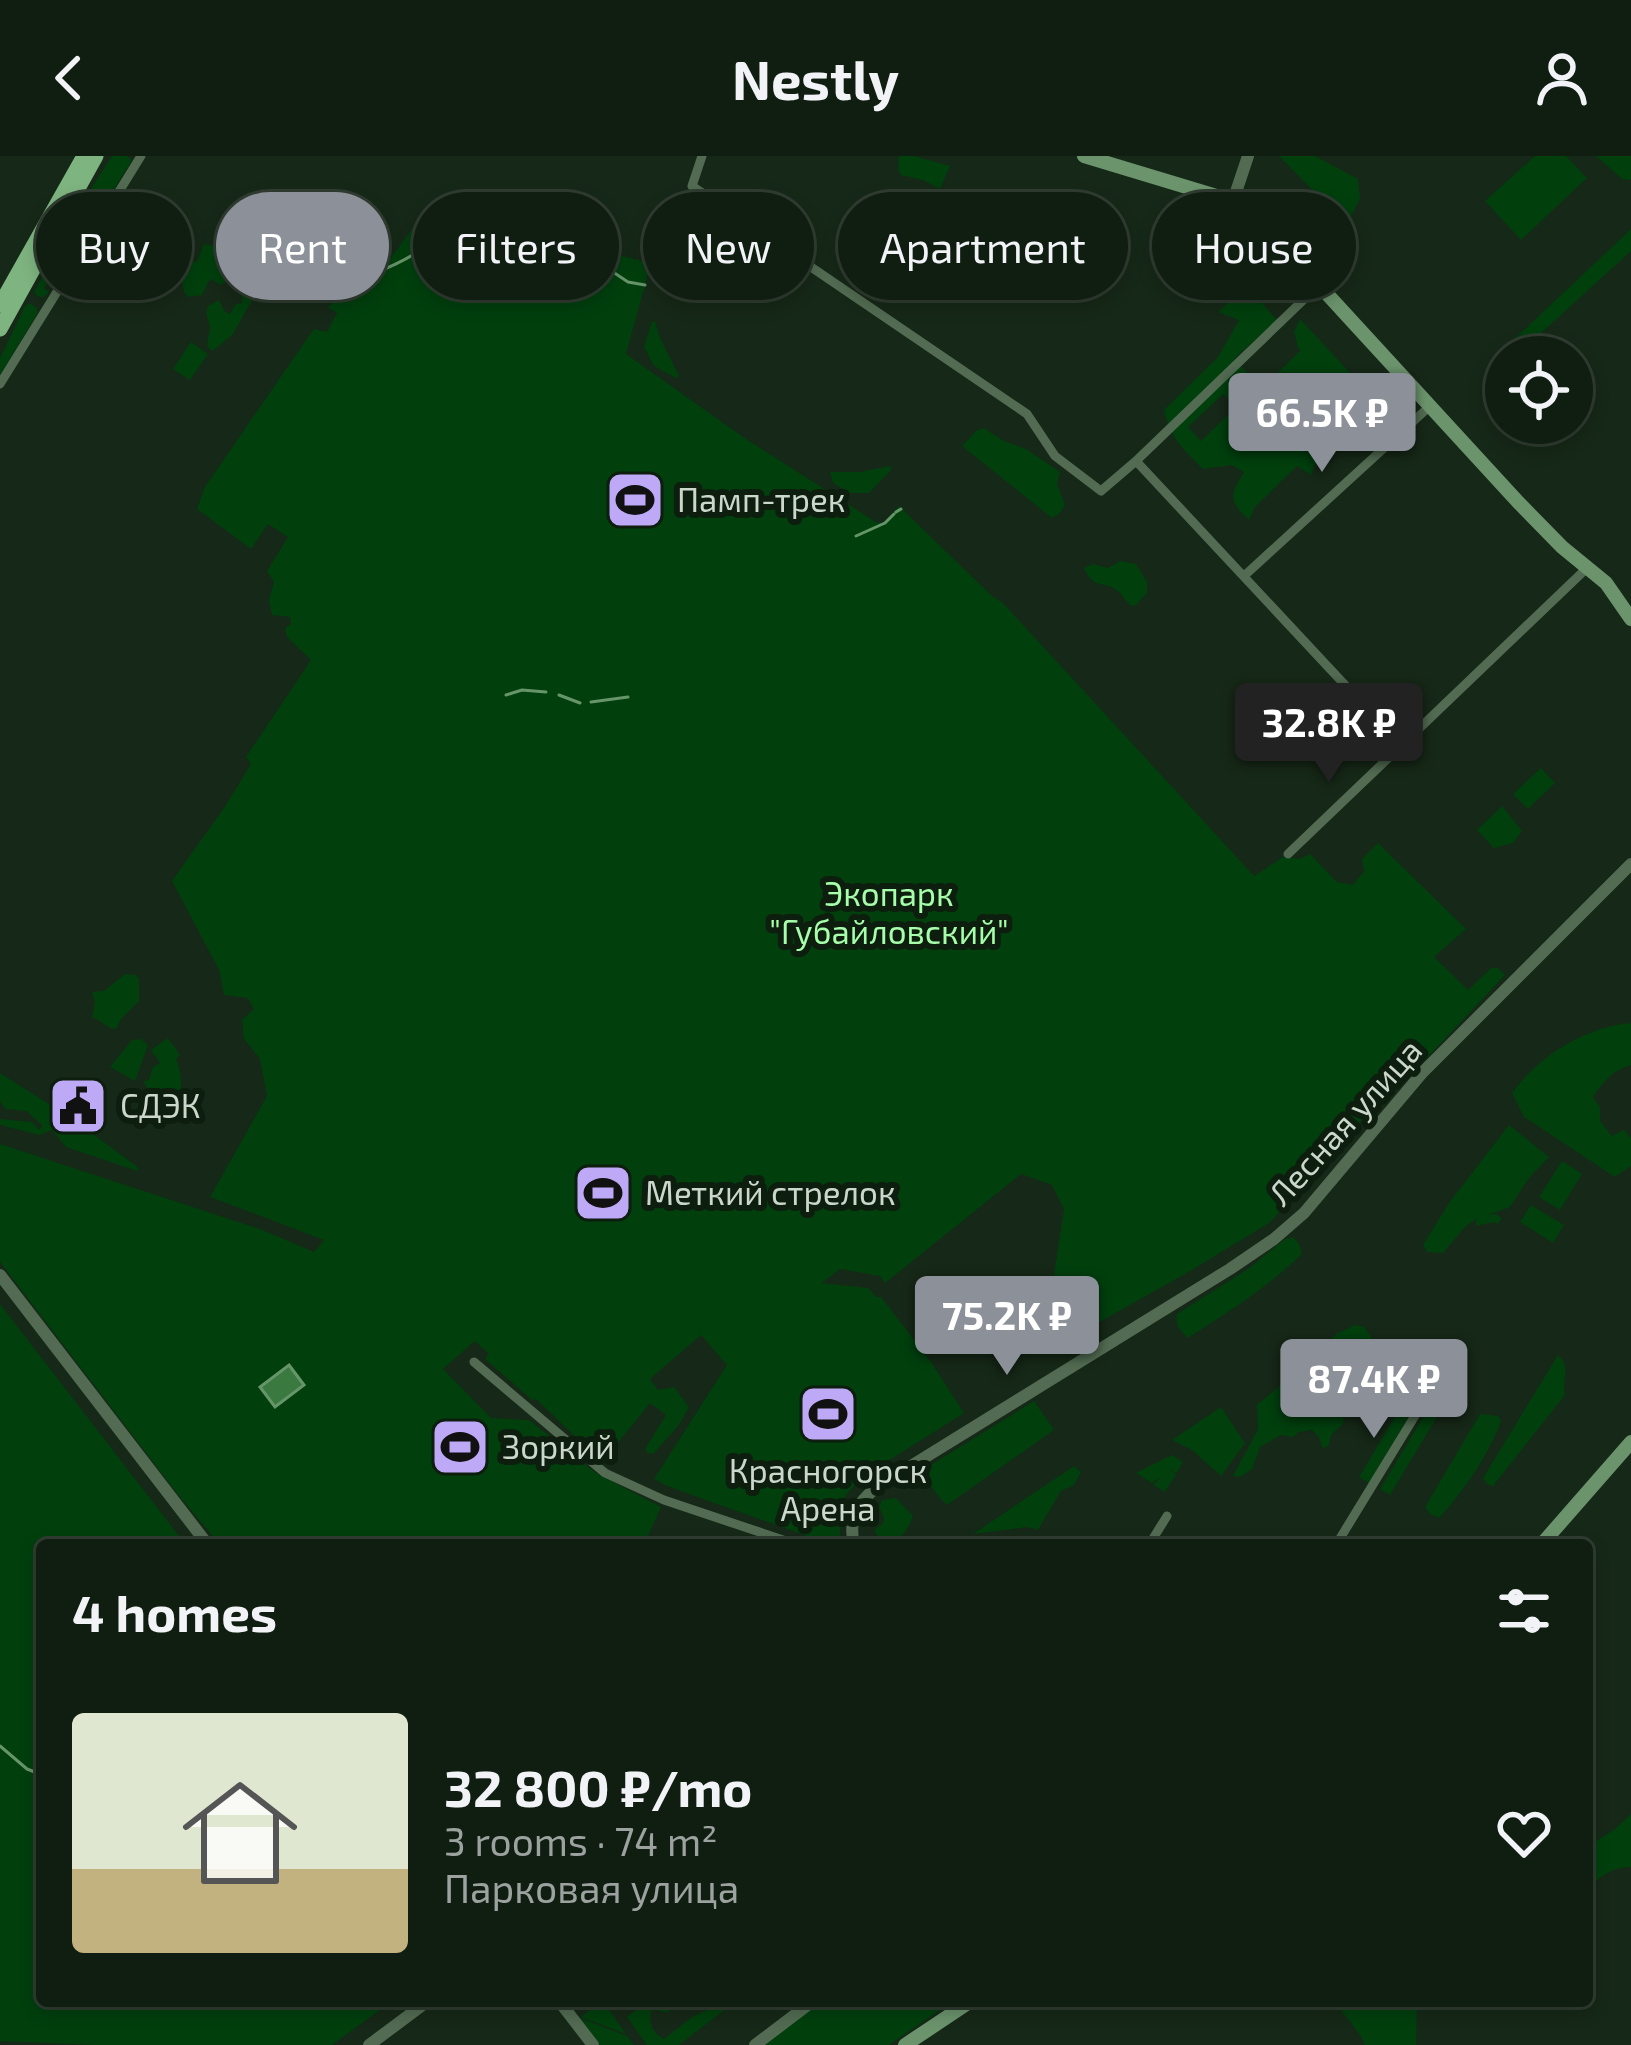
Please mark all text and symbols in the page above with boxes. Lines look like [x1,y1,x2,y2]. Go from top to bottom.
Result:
icon: back [36,45,102,111]
icon: person [1529,45,1595,111]
text: Nestly [732,46,899,111]
chip: Buy [36,192,192,300]
chip: Rent [216,192,389,300]
chip: Filters [413,192,619,300]
chip: New [643,192,814,300]
chip: Apartment [838,192,1128,300]
chip: House [1152,192,1356,300]
map controls [1485,336,1593,444]
button: locate [1485,336,1593,444]
pin: 66.5K ₽ [1211,373,1433,475]
text: 66.5K ₽ [1256,388,1388,435]
sports icon: Памп-трек [604,469,666,531]
place label: Памп-трек [677,479,845,519]
pin: 32.8K ₽ [1218,683,1440,785]
text: 32.8K ₽ [1262,698,1396,745]
park label: Экопарк "Губайловский" [769,873,1009,952]
street label: Лесная улица [1259,1030,1430,1214]
public building icon: СДЭК [47,1075,109,1137]
place label: СДЭК [120,1085,201,1125]
sports icon: Меткий стрелок [572,1162,634,1224]
place label: Меткий стрелок [645,1172,896,1212]
pin: 75.2K ₽ [896,1276,1118,1378]
text: 75.2K ₽ [942,1291,1072,1338]
pin: 87.4K ₽ [1263,1339,1485,1441]
text: 87.4K ₽ [1307,1354,1441,1401]
sports icon: Красногорск Арена [797,1383,859,1445]
sports icon: Зоркий [429,1416,491,1478]
place label: Зоркий [502,1426,615,1466]
place label: Красногорск Арена [729,1450,927,1528]
icon: filters [1491,1578,1557,1644]
text: 4 homes [72,1581,277,1642]
text: 32 800 ₽/mo [444,1756,752,1817]
icon: home [168,1761,312,1905]
icon: heart [1491,1800,1557,1866]
text: 3 rooms · 74 m² [444,1817,717,1864]
text: Парковая улица [444,1864,739,1911]

